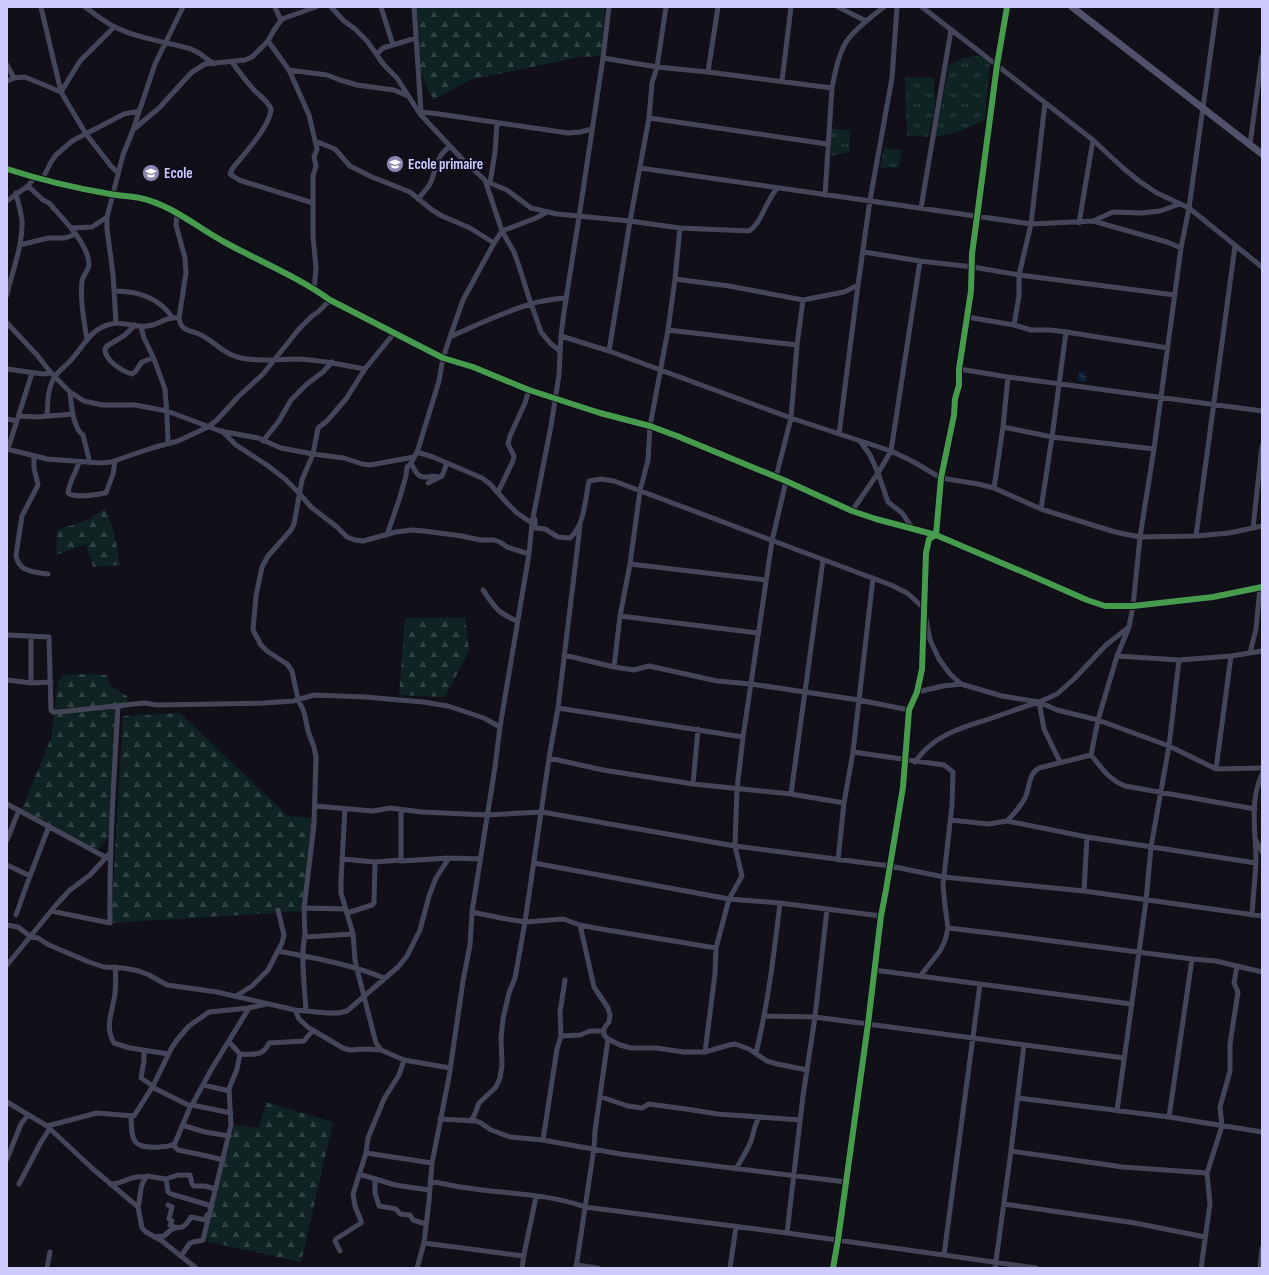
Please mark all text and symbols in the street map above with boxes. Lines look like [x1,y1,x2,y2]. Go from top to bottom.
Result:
school or university icon: Ecole primaire [385,154,405,174]
place label: Ecole primaire [408,155,483,174]
school or university icon: Ecole [141,163,161,183]
place label: Ecole [164,164,193,183]

